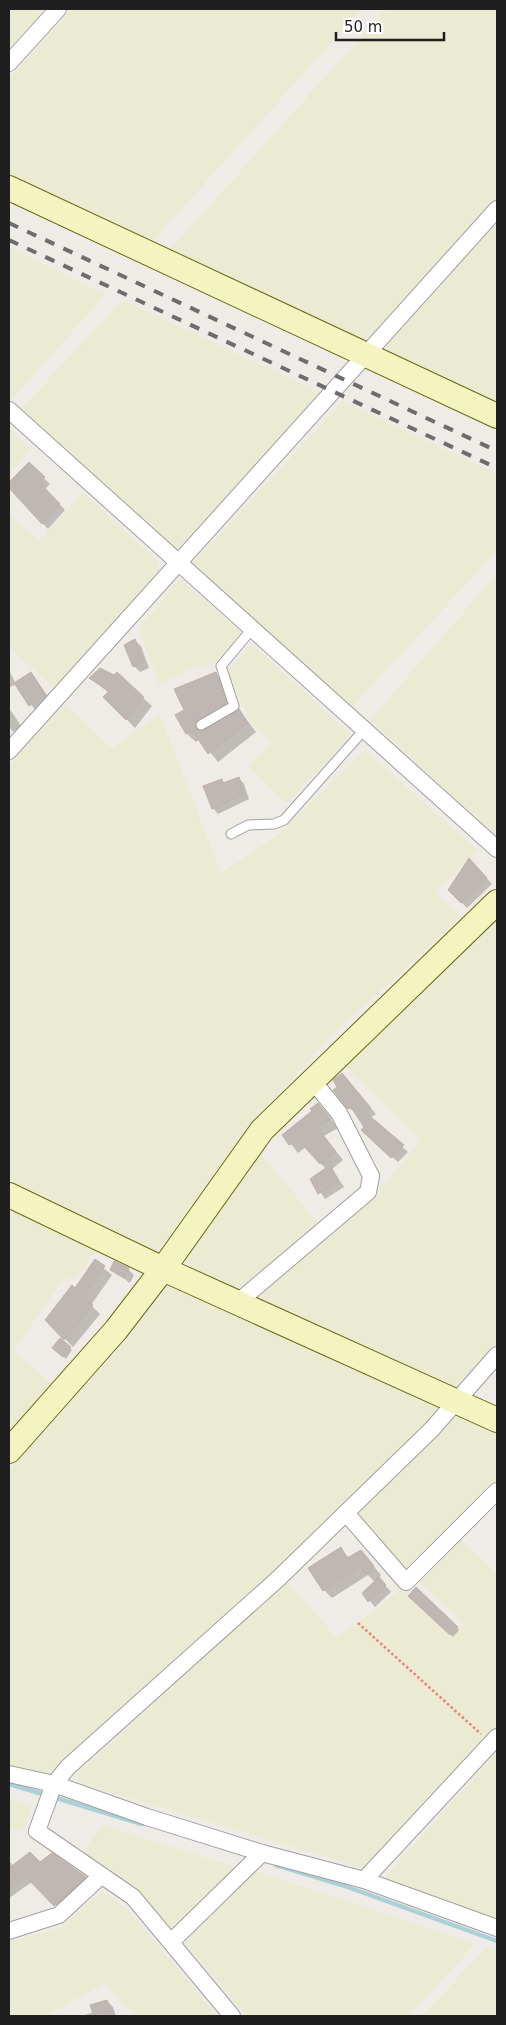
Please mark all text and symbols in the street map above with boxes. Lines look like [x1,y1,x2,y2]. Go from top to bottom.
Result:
scale bar [336,10,444,42]
text: 50 m [344,18,382,36]

